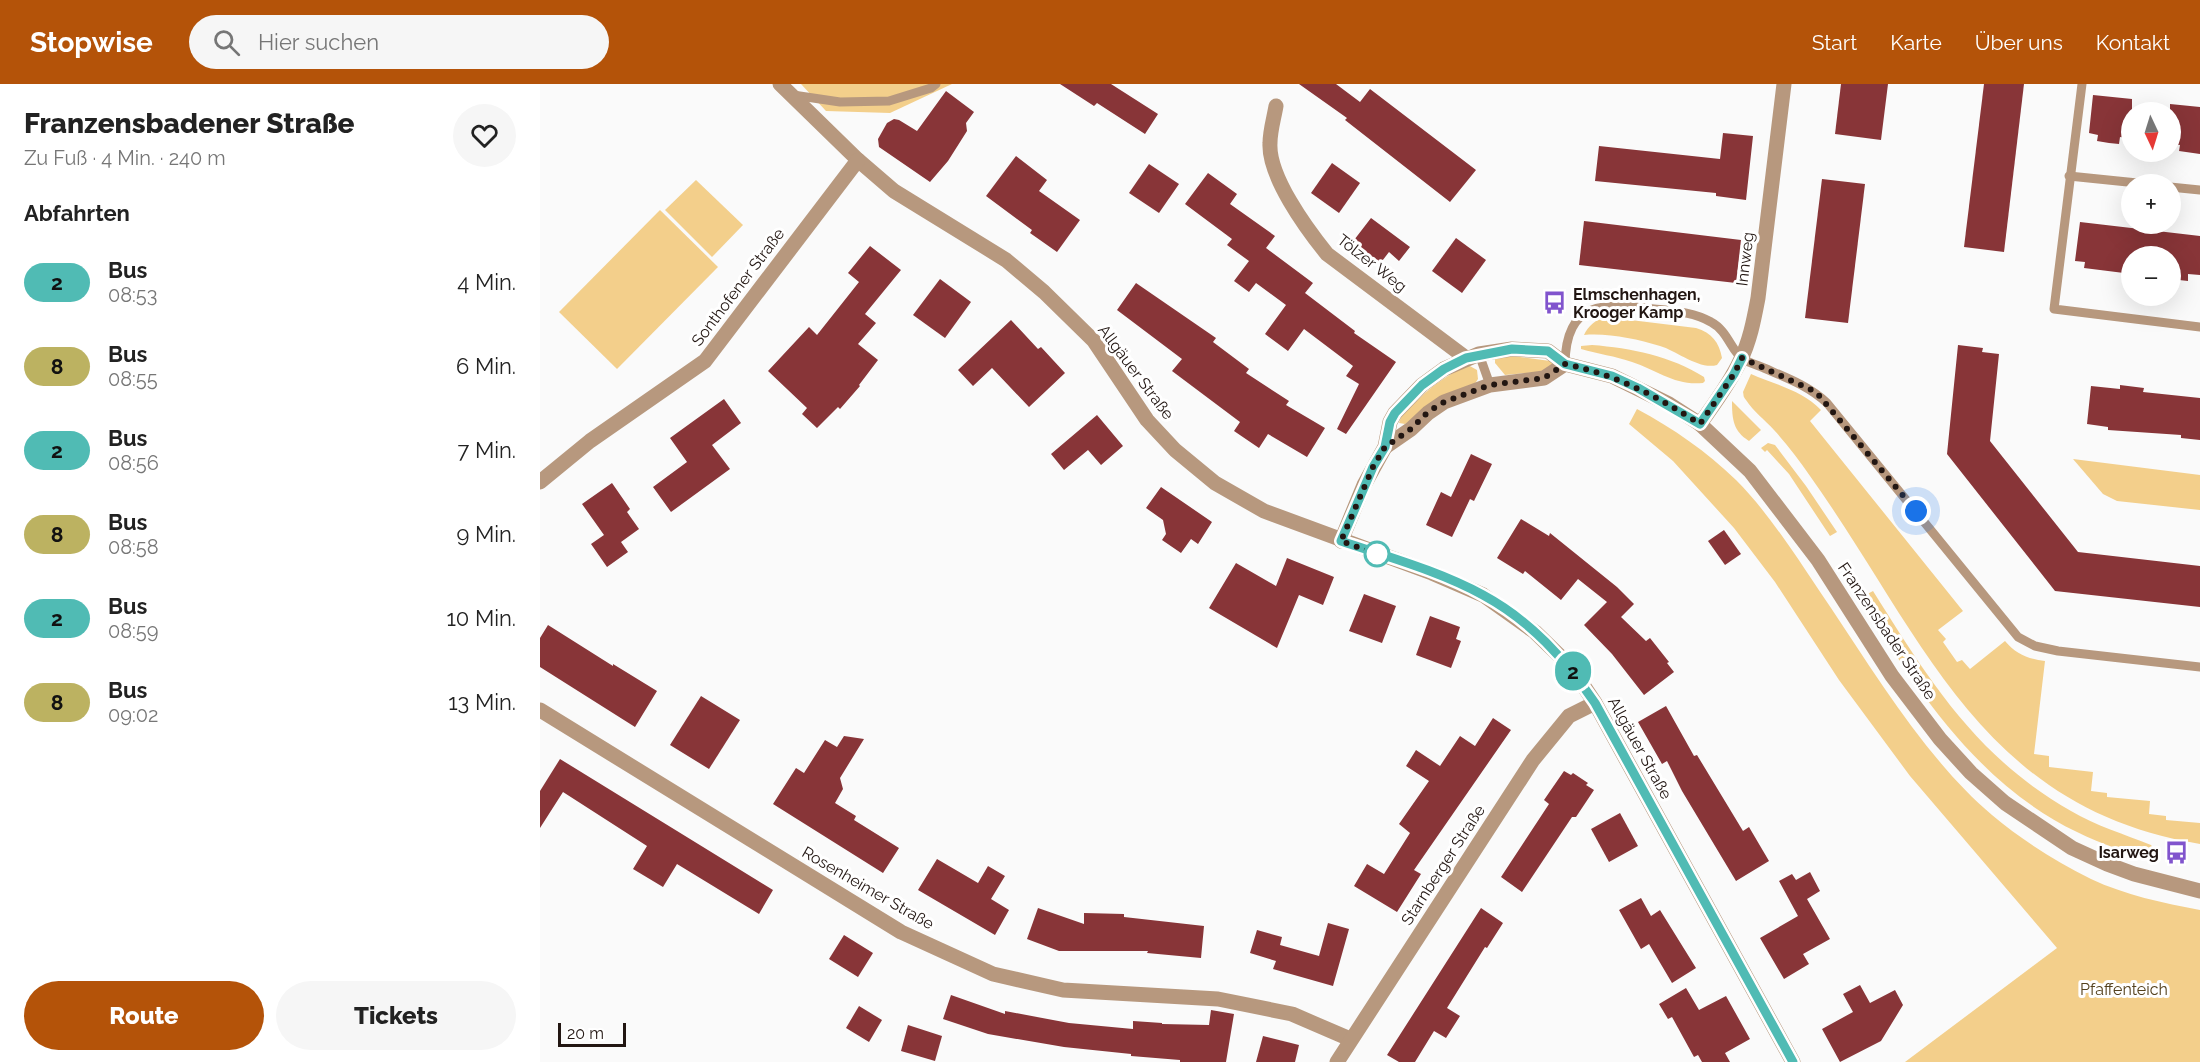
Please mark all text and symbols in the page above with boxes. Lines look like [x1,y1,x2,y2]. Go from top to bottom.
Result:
search box [189,15,609,69]
text: Stopwise [30,26,153,59]
icon: search [210,26,243,59]
text: Hier suchen [258,29,379,55]
text: Start [1812,30,1857,55]
text: Karte [1890,30,1942,55]
text: Über uns [1975,30,2063,55]
text: Kontakt [2096,30,2170,55]
north arrow [2121,102,2181,162]
map controls [2121,102,2181,306]
button: heart [453,104,516,167]
text: Franzensbadener Straße [24,107,355,140]
text: Zu Fuß · 4 Min. · 240 m [24,146,226,170]
button: + [2121,174,2181,234]
text: Abfahrten [24,200,130,226]
street label: Sonthofener Straße [688,224,788,350]
street label: Tölzer Weg [1334,230,1410,296]
street label: Innweg [1732,231,1758,287]
button: − [2121,246,2181,306]
text: Bus [108,257,147,283]
text: 4 Min. [457,269,516,295]
text: 2 [51,270,63,295]
text: 08:53 [108,283,157,307]
place label: Elmschenhagen, Krooger Kamp [1573,285,1700,322]
bus stop icon: Elmschenhagen, Krooger Kamp [1542,290,1568,316]
street label: Allgäuer Straße [1094,321,1178,423]
text: Bus [108,341,147,367]
text: 6 Min. [456,353,516,379]
text: 8 [51,354,63,379]
text: 08:55 [108,367,158,391]
text: Bus [108,425,147,451]
text: 7 Min. [458,437,516,463]
text: 2 [51,438,63,463]
text: 08:56 [108,451,159,475]
your location [1901,496,1931,526]
text: Bus [108,509,147,535]
text: 9 Min. [456,521,516,547]
text: 8 [51,522,63,547]
text: 08:58 [108,535,159,559]
unlabelled marker [1364,541,1390,567]
street label: Franzensbader Straße [1834,559,1940,703]
text: Bus [108,593,147,619]
text: 10 Min. [446,605,516,631]
text: 2 [51,606,63,631]
text: 08:59 [108,619,158,643]
line badge: 2 [1554,652,1592,690]
text: 2 [1567,659,1579,684]
text: Bus [108,677,147,703]
text: 13 Min. [448,689,516,715]
text: 8 [51,690,63,715]
street label: Allgäuer Straße [1604,694,1676,802]
text: 09:02 [108,703,158,727]
street label: Starnberger Straße [1397,801,1489,929]
bus stop icon: Isarweg [2164,839,2190,865]
street label: Rosenheimer Straße [799,842,937,934]
place label: Isarweg [2098,843,2159,862]
park label: Pfaffenteich [2080,980,2168,999]
button: Route [24,981,264,1050]
button: Tickets [276,981,516,1050]
scale bar [558,1020,626,1048]
text: 20 m [567,1024,604,1043]

